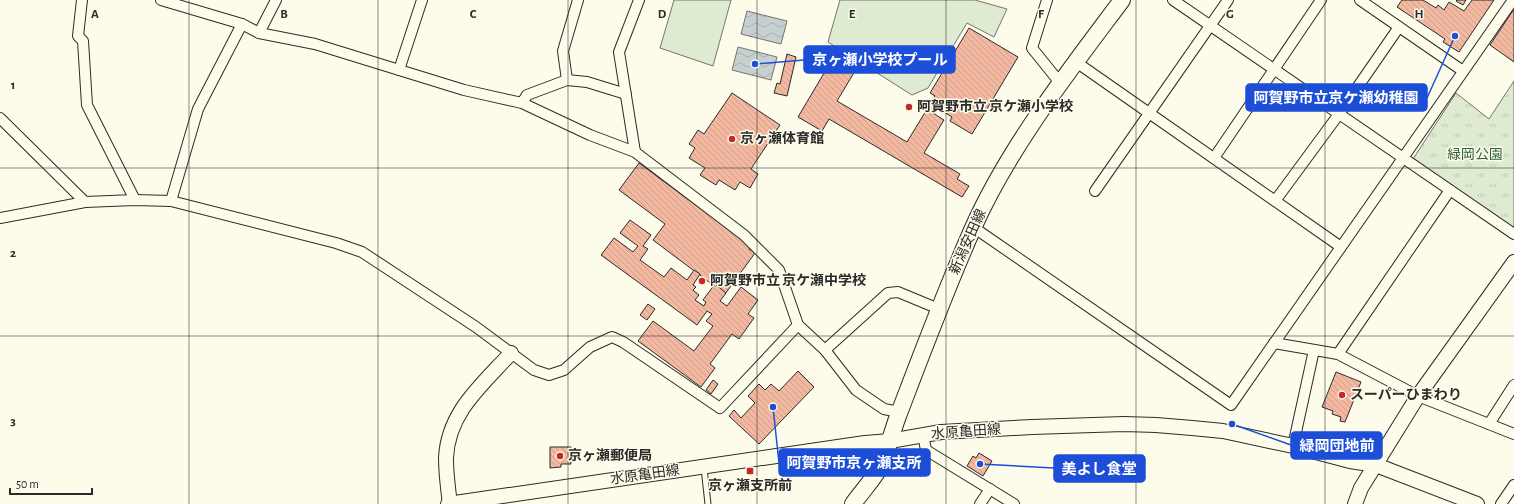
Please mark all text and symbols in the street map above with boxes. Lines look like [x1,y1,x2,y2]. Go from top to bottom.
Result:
text: A [91,8,99,21]
text: B [280,8,288,21]
text: C [470,8,477,21]
text: D [658,8,667,21]
text: E [849,8,856,21]
text: F [1038,8,1045,21]
text: G [1226,8,1234,21]
text: H [1414,8,1424,21]
callout: 京ヶ瀬小学校プール [804,46,955,73]
text: 京ヶ瀬小学校プール [812,52,948,68]
text: 1 [11,79,15,92]
callout: 阿賀野市立京ケ瀬幼稚園 [1246,84,1427,111]
text: 阿賀野市立京ケ瀬幼稚園 [1253,90,1419,106]
place label: 阿賀野市立 京ケ瀬小学校 [917,99,1073,114]
marker: 阿賀野市立 京ケ瀬小学校 [904,102,914,112]
place label: 京ヶ瀬体育館 [740,131,824,146]
marker: 京ヶ瀬体育館 [727,134,737,144]
park label: 緑岡公園 [1447,147,1503,162]
street label: 新潟安田線 [946,207,989,277]
text: 2 [10,247,16,260]
place label: 阿賀野市立 京ケ瀬中学校 [710,273,866,288]
marker: 阿賀野市立 京ケ瀬中学校 [697,276,707,286]
place label: スーパーひまわり [1350,387,1462,402]
marker: スーパーひまわり [1337,390,1347,400]
text: 3 [10,415,16,428]
street label: 水原亀田線 [931,422,1001,441]
callout: 緑岡団地前 [1291,432,1382,459]
text: 緑岡団地前 [1299,437,1375,454]
place label: 京ヶ瀬郵便局 [568,448,652,463]
callout: 阿賀野市京ヶ瀬支所 [779,449,930,476]
marker: 京ヶ瀬郵便局 [555,451,565,461]
text: 阿賀野市京ヶ瀬支所 [786,455,922,471]
callout: 美よし食堂 [1054,455,1145,482]
text: 美よし食堂 [1061,461,1137,477]
street label: 水原亀田線 [609,462,681,487]
marker: 京ヶ瀬支所前 [745,466,755,476]
scale bar [10,470,92,496]
place label: 京ヶ瀬支所前 [708,477,792,493]
text: 50 m [16,478,39,490]

